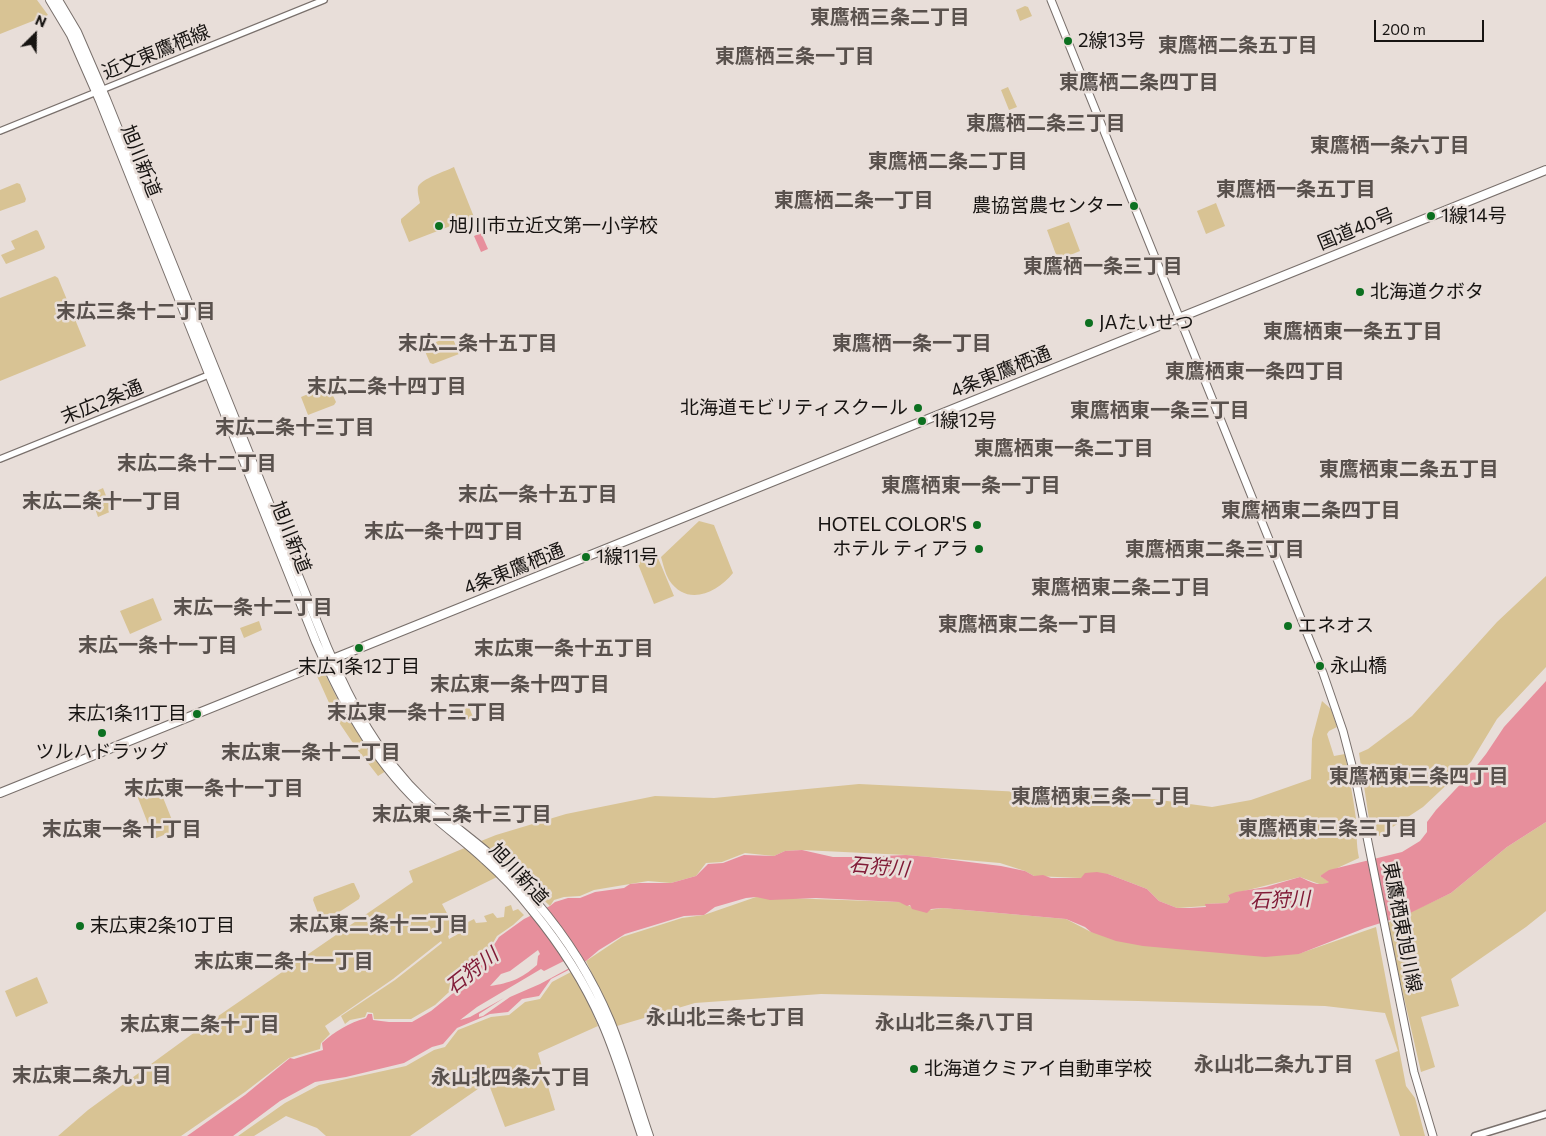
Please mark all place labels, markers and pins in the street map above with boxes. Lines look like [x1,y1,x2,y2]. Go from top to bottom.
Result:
place label: 2線13号 [1078,30,1145,52]
marker: 2線13号 [1062,35,1074,47]
place label: 農協営農センター [972,195,1124,217]
marker: 農協営農センター [1128,200,1140,212]
place label: 1線14号 [1441,205,1507,227]
marker: 1線14号 [1425,210,1437,222]
place label: 旭川市立近文第一小学校 [449,215,658,237]
marker: 旭川市立近文第一小学校 [433,220,445,232]
place label: 北海道クボタ [1370,281,1484,303]
marker: 北海道クボタ [1354,286,1366,298]
place label: JAたいせつ [1099,312,1194,334]
marker: JAたいせつ [1083,317,1095,329]
place label: 北海道モビリティスクール [680,397,908,419]
marker: 北海道モビリティスクール [912,402,924,414]
place label: 1線12号 [932,410,997,432]
marker: 1線12号 [916,415,928,427]
place label: HOTEL COLOR'S [818,514,967,536]
marker: HOTEL COLOR'S [971,519,983,531]
place label: ホテル ティアラ [832,538,969,560]
marker: ホテル ティアラ [973,543,985,555]
place label: 1線11号 [596,546,658,568]
marker: 1線11号 [580,551,592,563]
place label: エネオス [1298,615,1374,637]
marker: エネオス [1282,620,1294,632]
marker: 末広1条12丁目 [353,642,365,654]
place label: 永山橋 [1330,655,1387,677]
place label: 末広1条12丁目 [298,656,420,678]
marker: 永山橋 [1314,660,1326,672]
place label: 末広1条11丁目 [68,703,187,725]
marker: 末広1条11丁目 [191,708,203,720]
marker: ツルハドラッグ [96,727,108,739]
place label: ツルハドラッグ [36,741,168,763]
place label: 末広東2条10丁目 [90,915,235,937]
marker: 末広東2条10丁目 [74,920,86,932]
place label: 北海道クミアイ自動車学校 [924,1058,1152,1080]
marker: 北海道クミアイ自動車学校 [908,1063,920,1075]

